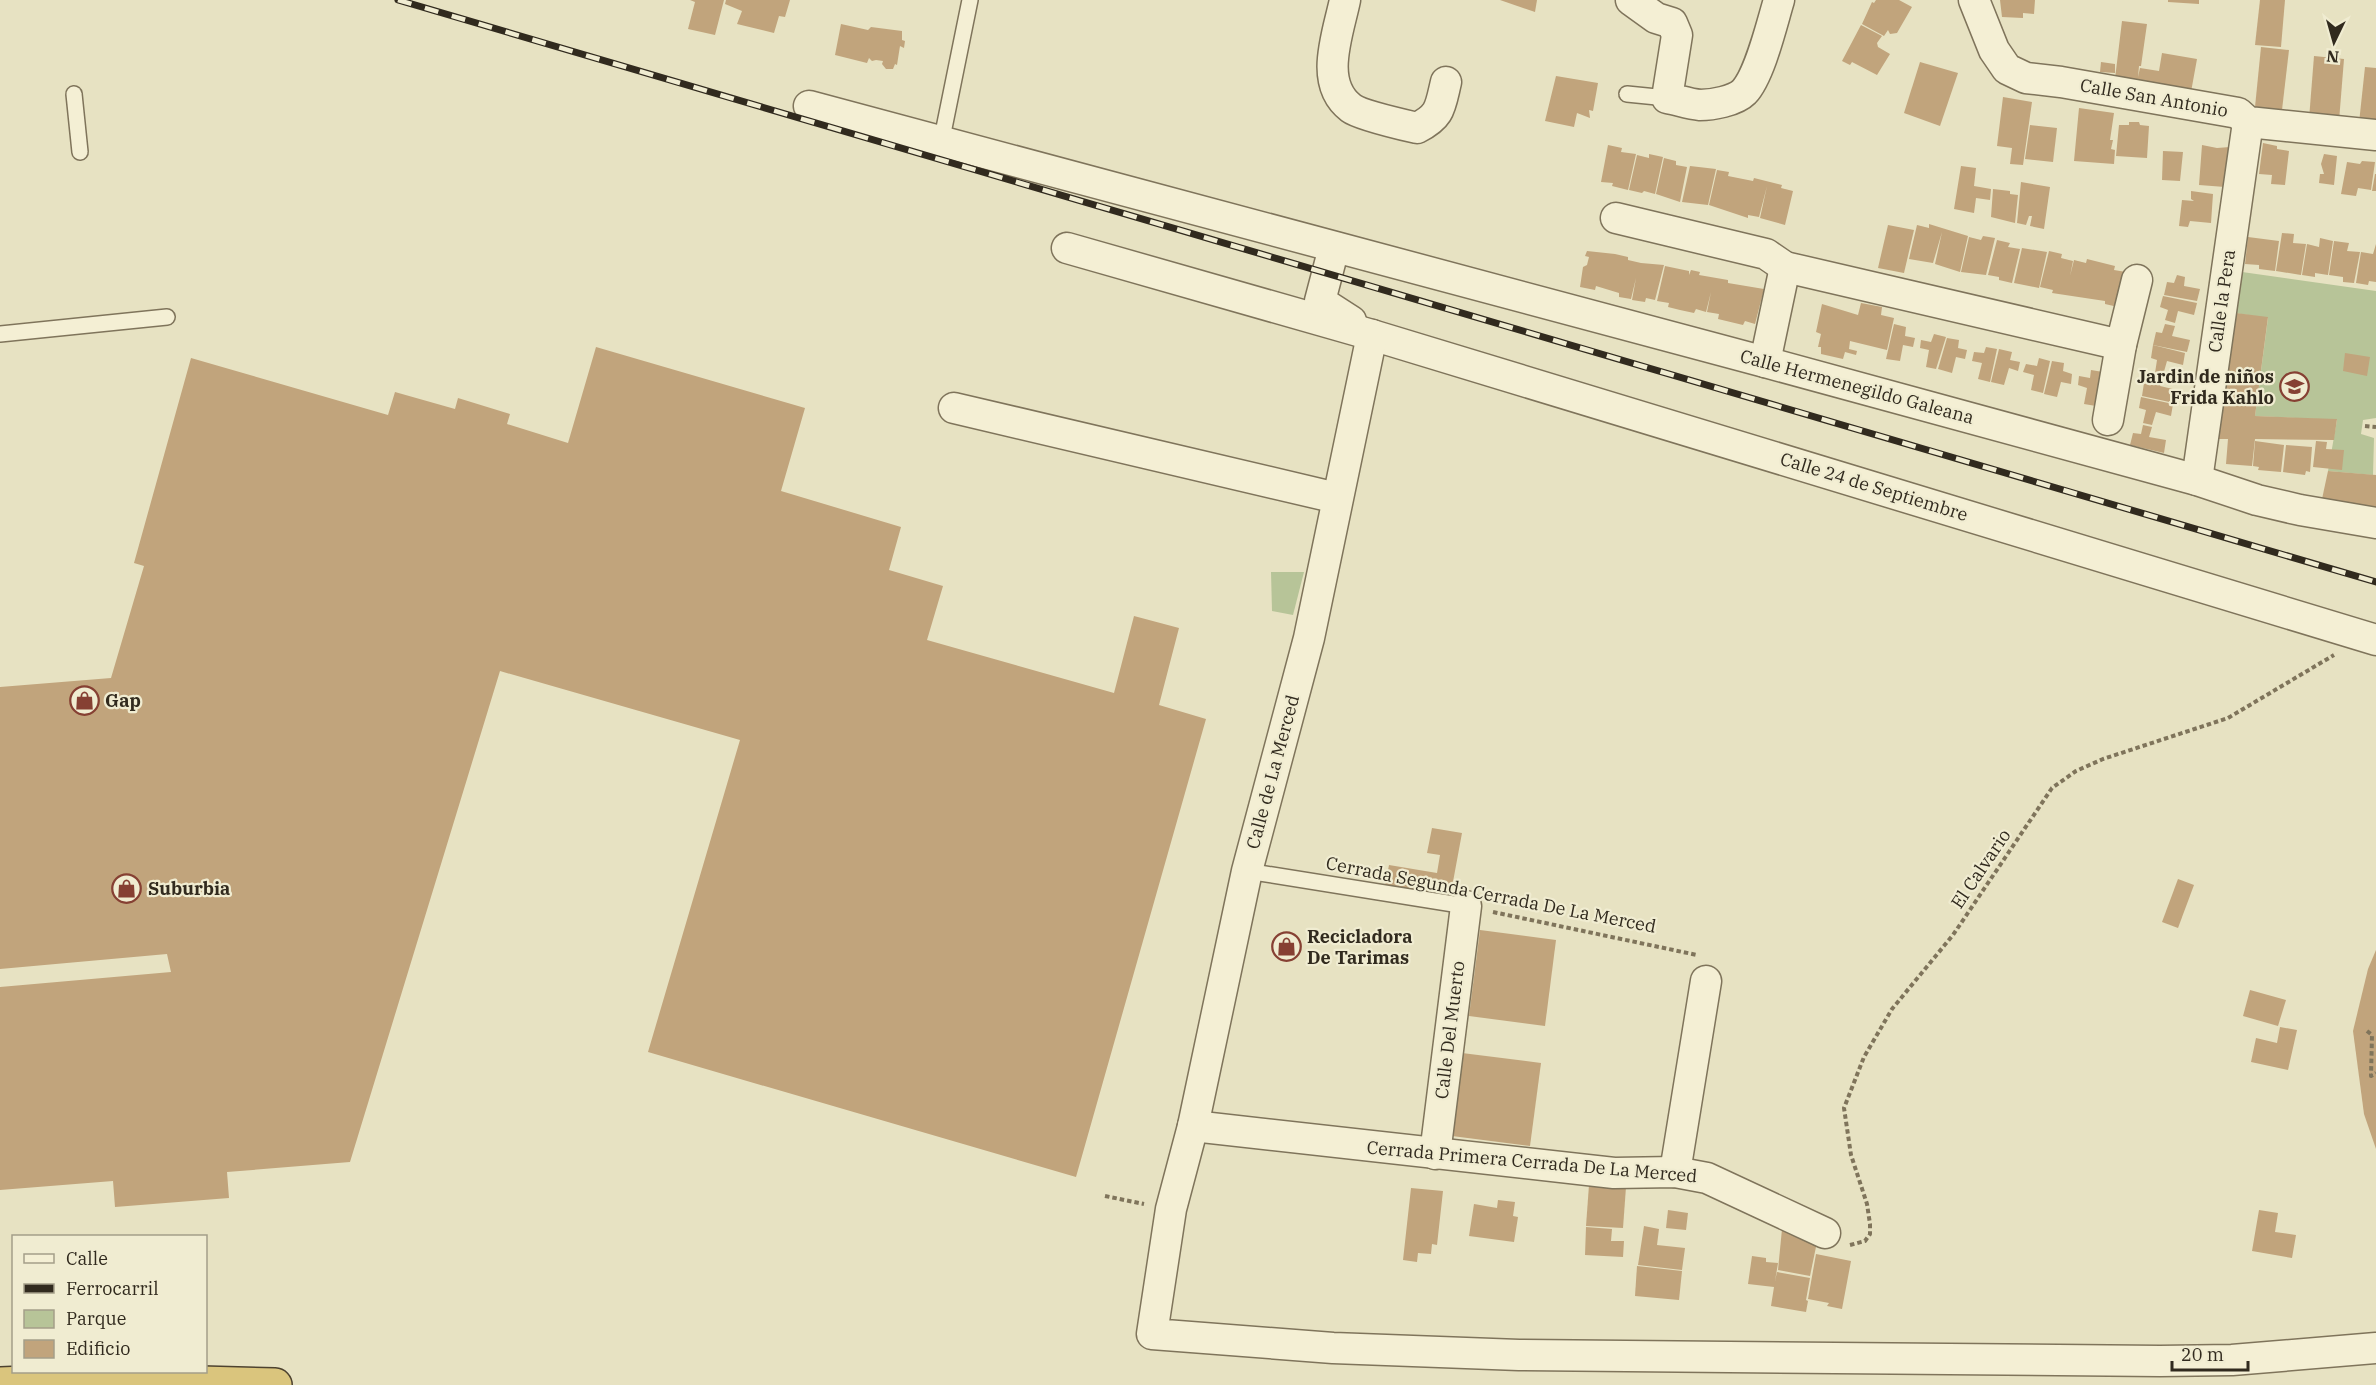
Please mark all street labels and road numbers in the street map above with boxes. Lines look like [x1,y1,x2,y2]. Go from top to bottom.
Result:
street label: Calle San Antonio [2078,73,2230,122]
street label: Calle la Pera [2203,248,2240,354]
street label: Calle Hermenegildo Galeana [1738,344,1977,429]
street label: Calle 24 de Septiembre [1778,447,1971,526]
street label: Calle de La Merced [1241,692,1304,851]
street label: El Calvario [1946,825,2016,913]
street label: Cerrada Segunda Cerrada De La Merced [1324,851,1658,938]
street label: Calle Del Muerto [1430,960,1469,1100]
street label: Cerrada Primera Cerrada De La Merced [1366,1136,1698,1187]

